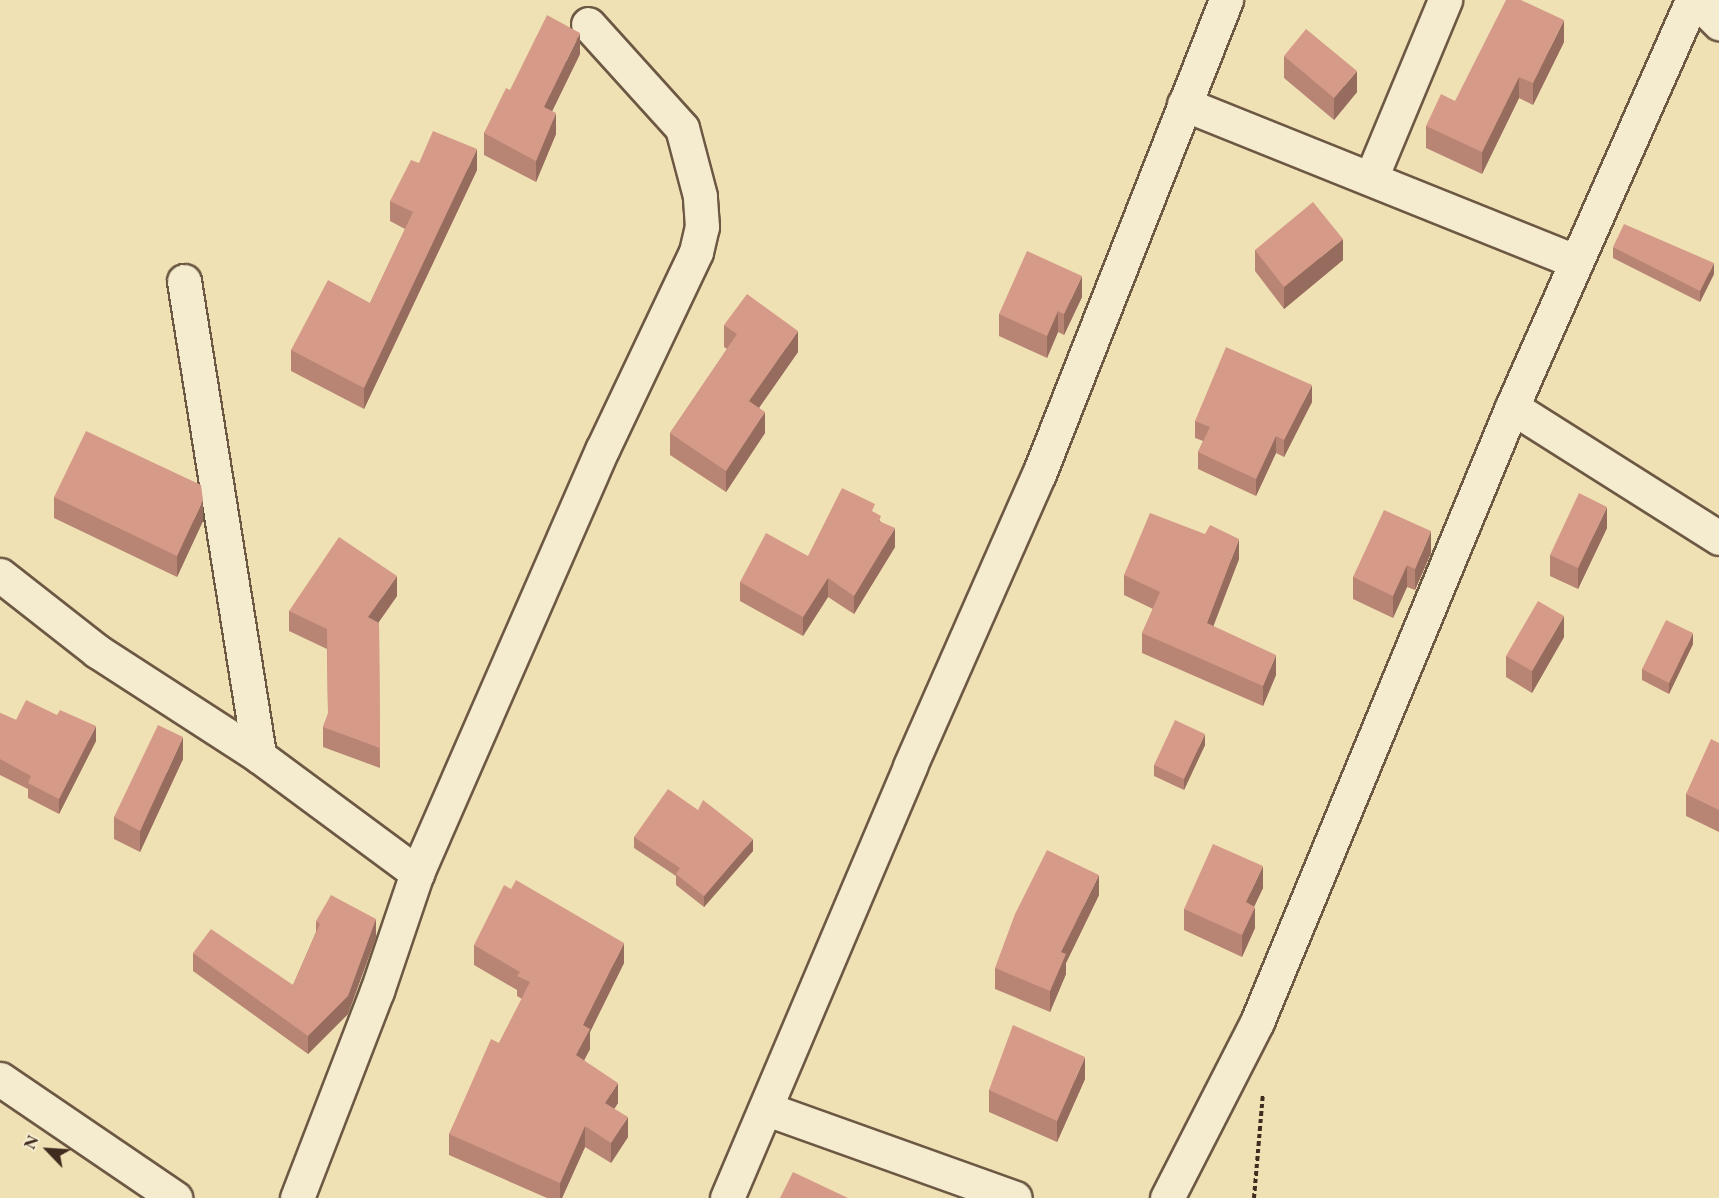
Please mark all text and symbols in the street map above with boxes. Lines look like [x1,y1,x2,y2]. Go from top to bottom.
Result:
north arrow [18,1120,78,1180]
text: N [19,1132,43,1152]

